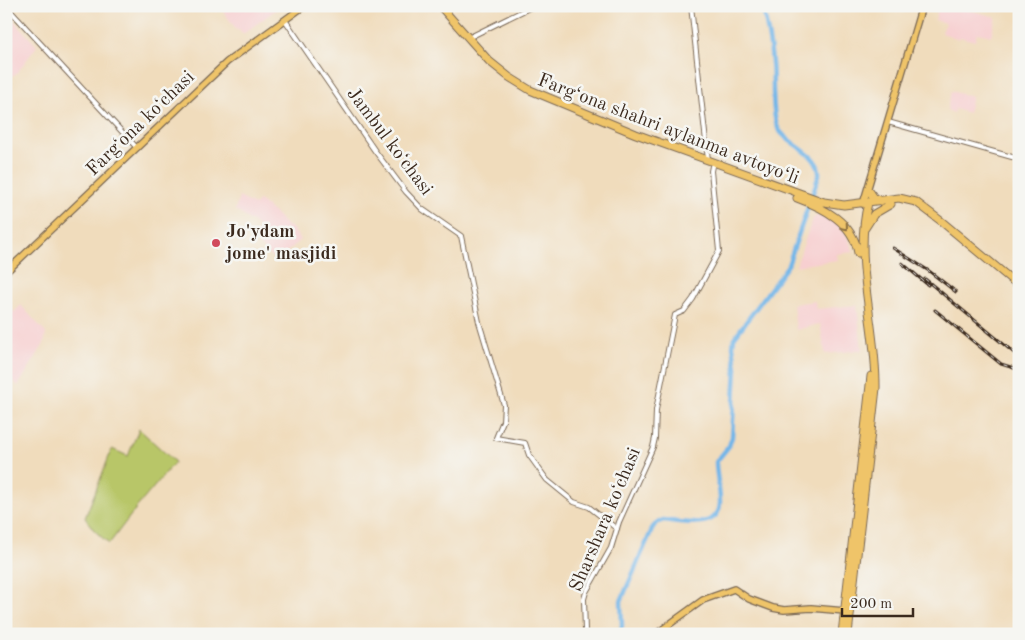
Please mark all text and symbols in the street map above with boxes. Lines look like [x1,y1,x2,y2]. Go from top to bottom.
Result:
street label: Fargʻona koʻchasi [83,68,199,180]
street label: Farg‘ona shahri aylanma avtoyo‘li [535,71,801,189]
street label: Jambul koʻchasi [342,85,436,199]
one-way arrow [839,221,848,230]
place label: Jo'ydam jome' masjidi [225,223,337,264]
marker: Jo'ydam jome' masjidi [210,237,222,249]
street label: Sharshara koʻchasi [567,445,645,595]
scale bar [842,585,914,617]
text: 200 m [850,597,892,612]

